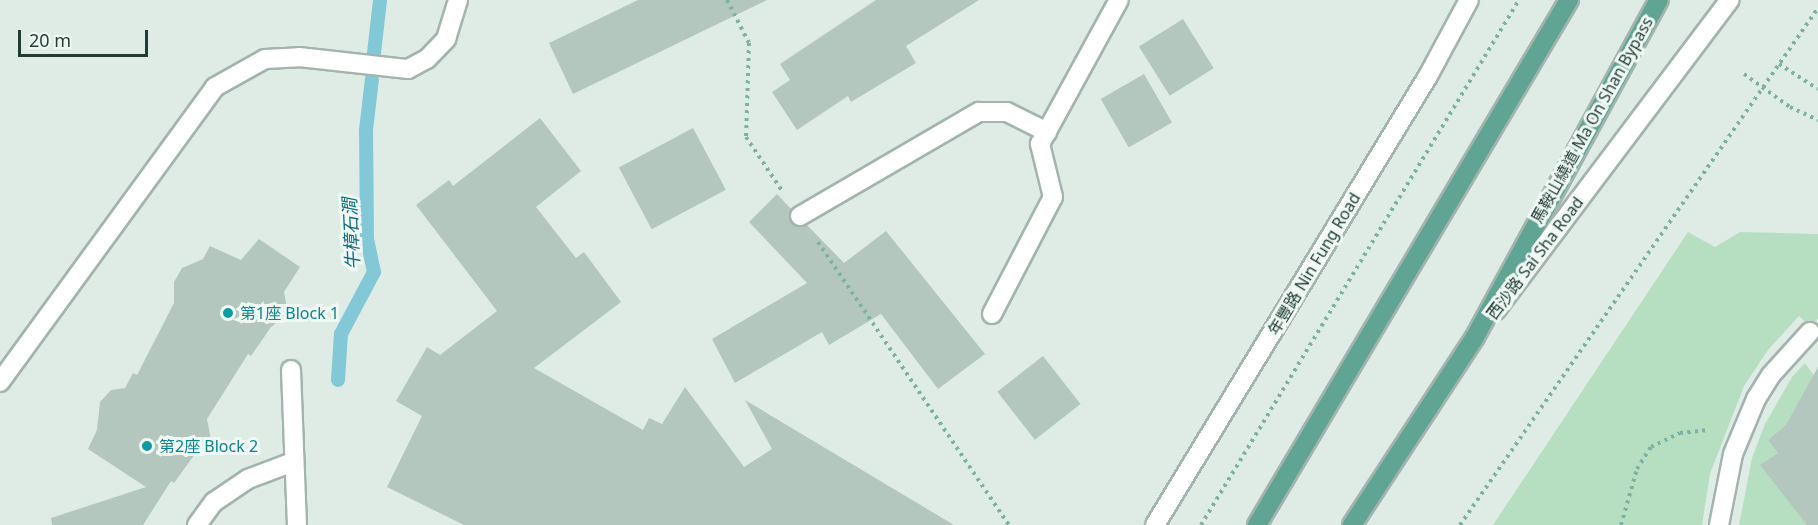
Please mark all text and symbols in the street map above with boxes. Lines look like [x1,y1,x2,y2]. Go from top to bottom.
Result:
street label: 馬鞍山繞道 Ma On Shan Bypass [1527,14,1657,226]
scale bar [21,18,152,56]
text: 20 m [29,28,71,52]
street label: 年豐路 Nin Fung Road [1264,189,1364,339]
street label: 西沙路 Sai Sha Road [1483,193,1587,323]
water label: 牛樟石澗 [338,197,364,271]
place label: 第1座 Block 1 [240,303,339,323]
marker: 第1座 Block 1 [221,306,235,320]
place label: 第2座 Block 2 [159,436,258,456]
marker: 第2座 Block 2 [140,439,154,453]

